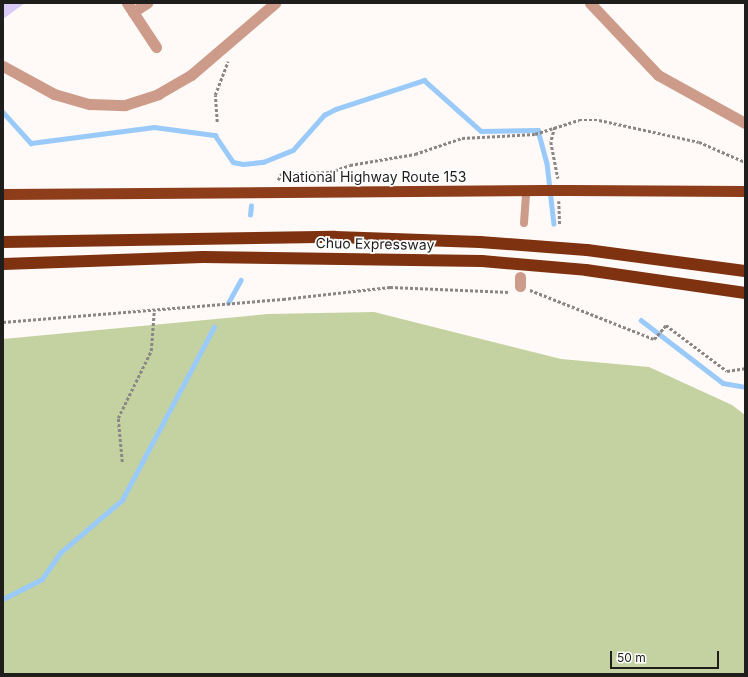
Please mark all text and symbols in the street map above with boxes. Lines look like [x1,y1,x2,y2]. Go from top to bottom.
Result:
street label: National Highway Route 153 [282,169,466,185]
street label: Chuo Expressway [316,235,434,253]
scale bar [612,643,721,669]
text: 50 m [617,650,646,665]

